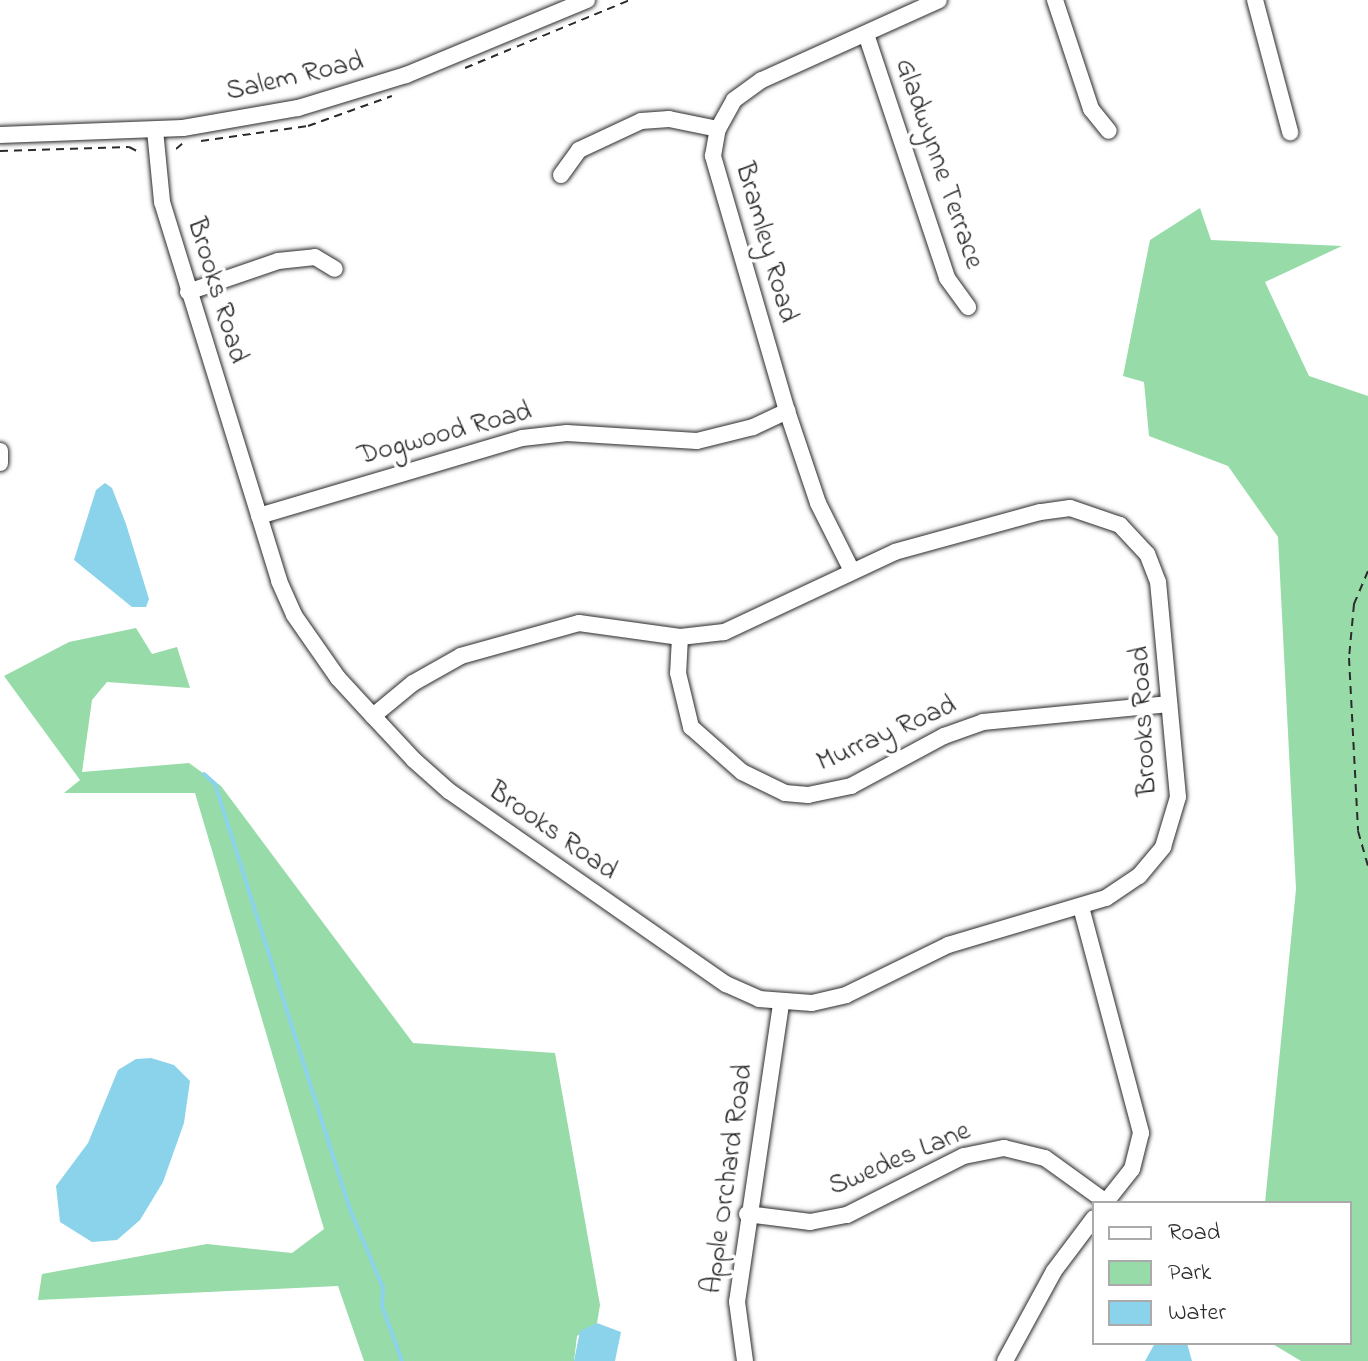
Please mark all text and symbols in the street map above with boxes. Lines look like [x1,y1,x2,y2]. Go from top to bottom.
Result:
street label: Salem Road [223,46,367,110]
street label: Gladwynne Terrace [886,54,990,274]
street label: Bramley Road [726,159,804,327]
street label: Brooks Road [178,214,254,368]
street label: Dogwood Road [354,396,536,474]
street label: Brooks Road [1124,645,1166,797]
street label: Murray Road [812,689,962,781]
street label: Brooks Road [481,775,623,889]
street label: Apple Orchard Road [696,1062,762,1296]
street label: Swedes Lane [824,1115,976,1205]
legend [1092,1201,1352,1345]
text: Road [1168,1216,1220,1251]
text: Park [1168,1256,1211,1291]
text: Water [1168,1296,1226,1331]

